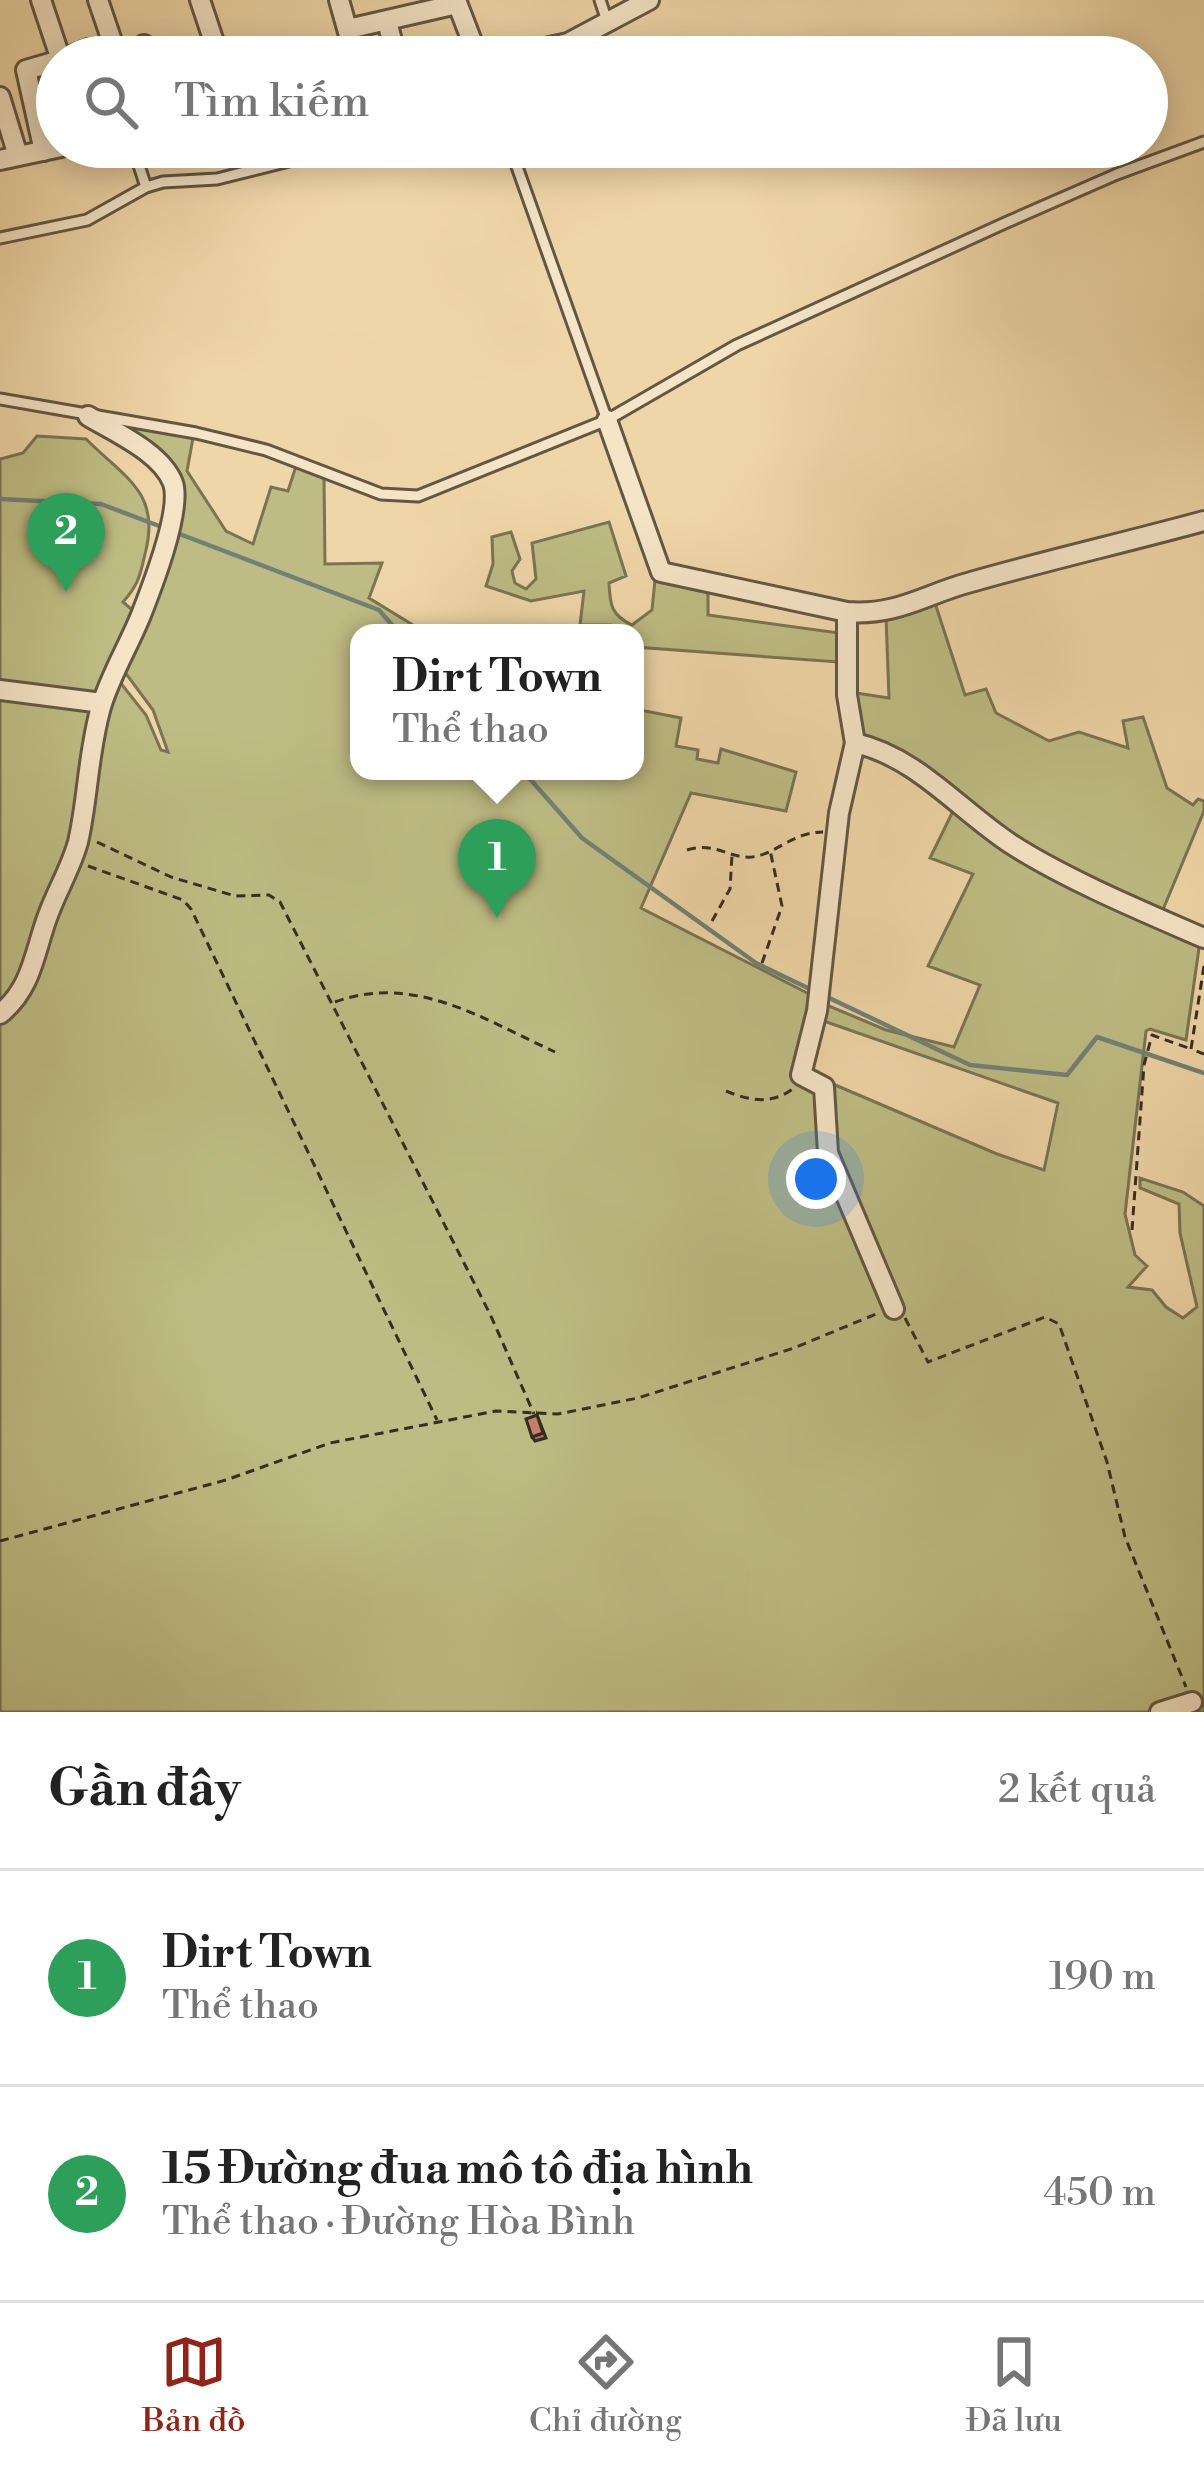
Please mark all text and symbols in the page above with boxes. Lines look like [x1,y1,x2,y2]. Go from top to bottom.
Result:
search box [36,36,1168,168]
icon: search [78,69,144,135]
text: Tìm kiếm [174,74,369,131]
pin: 2 [27,493,105,592]
popup [350,624,644,780]
text: Dirt Town [392,649,602,706]
text: Thể thao [392,706,549,755]
pin: 1 [458,819,536,918]
your location [786,1149,846,1209]
text: Gần đây [48,1758,241,1822]
text: 2 kết quả [998,1766,1156,1815]
text: Dirt Town [162,1925,372,1982]
text: 1 [78,1953,96,2002]
text: 190 m [1049,1953,1156,2002]
text: Thể thao [162,1982,319,2031]
text: 15 Đường đua mô tô địa hình [162,2141,753,2198]
text: 2 [75,2169,99,2218]
text: 450 m [1043,2169,1156,2218]
text: Thể thao · Đường Hòa Bình [162,2198,635,2247]
tab: Bản đồ [142,2329,245,2442]
tab: Chỉ đường [529,2329,682,2442]
tab: Đã lưu [966,2329,1062,2442]

